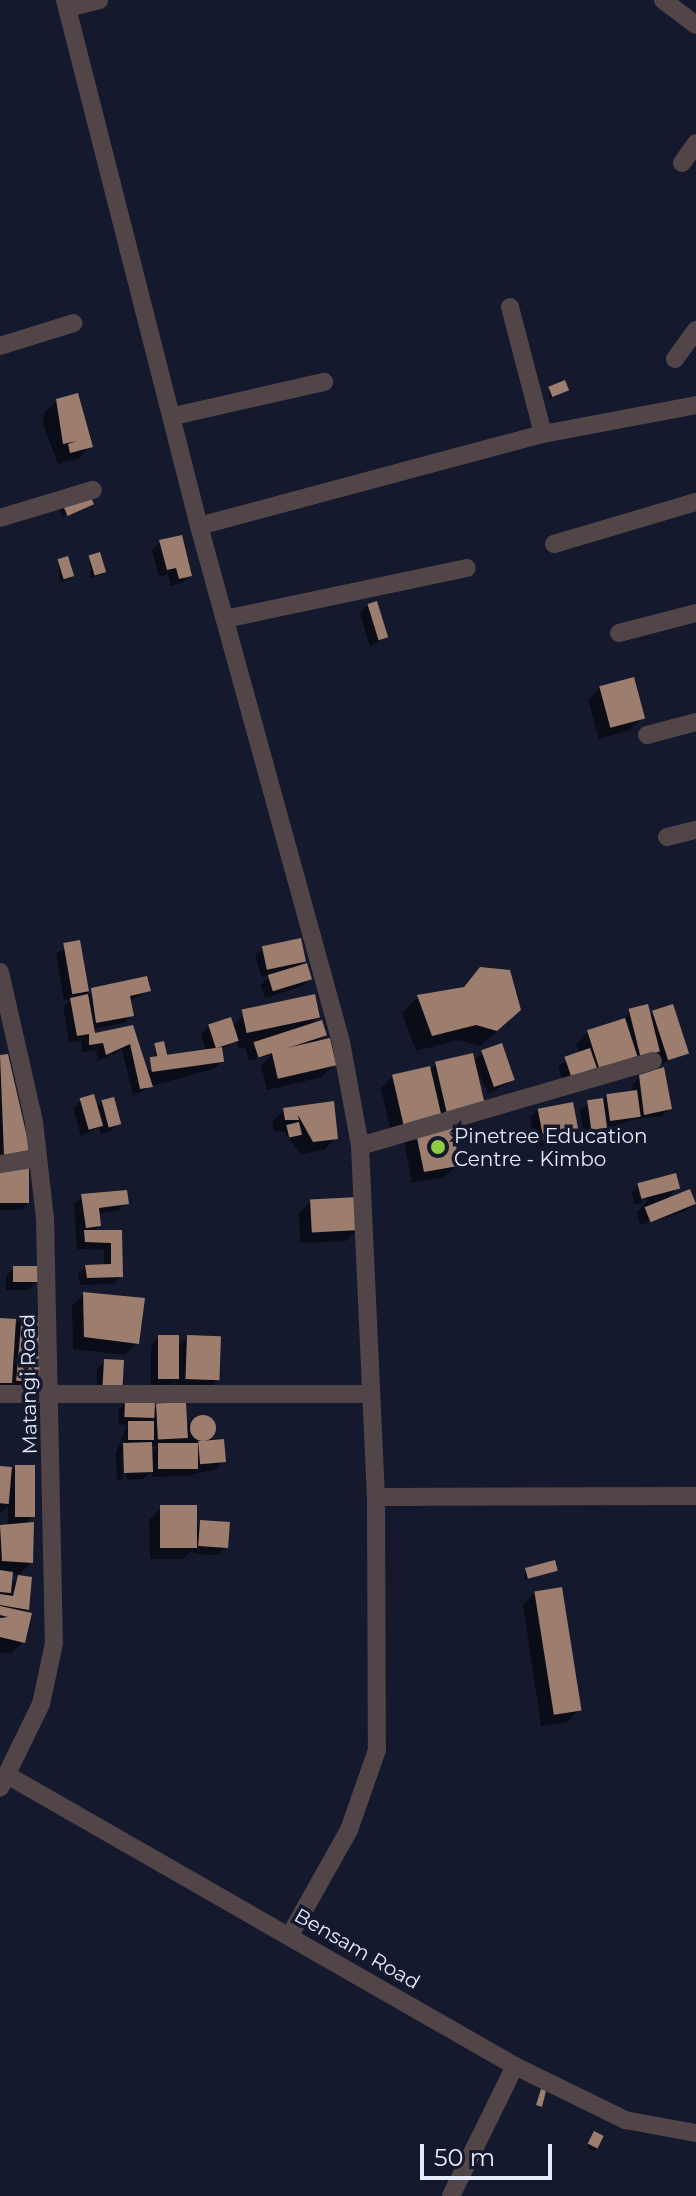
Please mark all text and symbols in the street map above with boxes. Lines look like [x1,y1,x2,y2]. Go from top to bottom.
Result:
place label: Pinetree Education Centre - Kimbo [454,1124,647,1171]
marker: Pinetree Education Centre - Kimbo [429,1138,447,1156]
street label: Matangi Road [16,1314,42,1454]
street label: Bensam Road [290,1903,424,1995]
scale bar [424,2128,556,2178]
text: 50 m [434,2143,495,2172]

